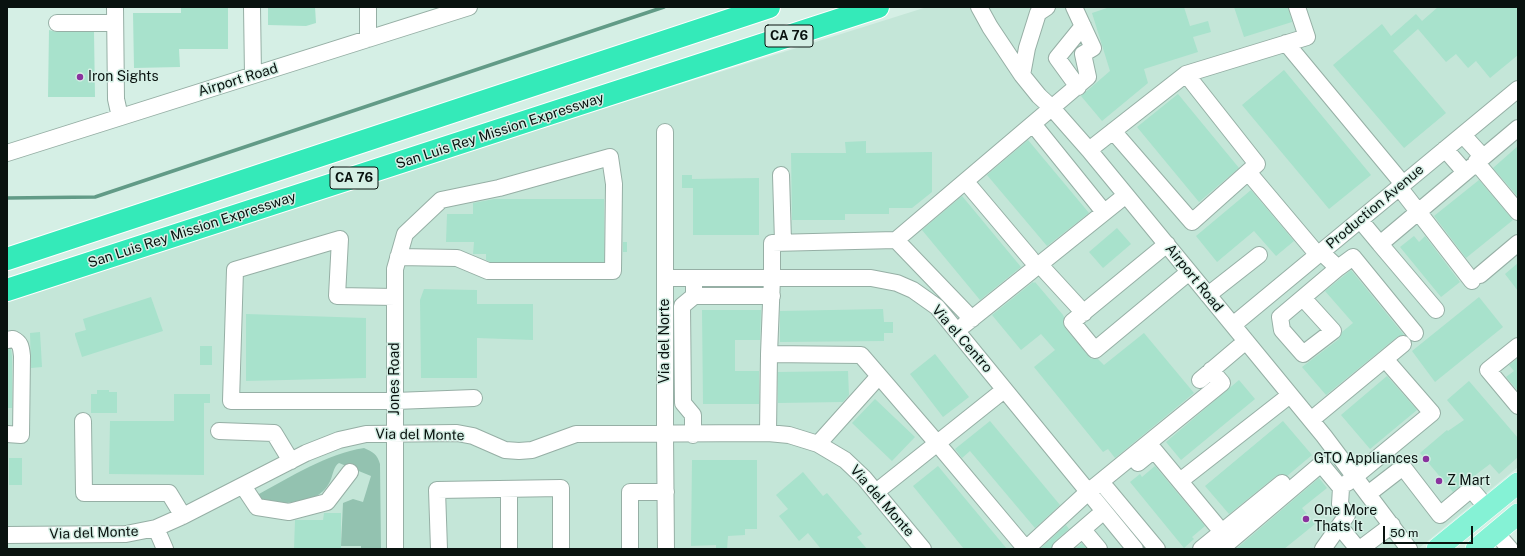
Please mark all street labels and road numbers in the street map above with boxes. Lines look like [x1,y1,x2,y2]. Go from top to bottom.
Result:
road number: CA 76 [765,25,813,47]
street label: Airport Road [196,60,280,100]
street label: San Luis Rey Mission Expressway [394,89,606,173]
street label: Production Avenue [1323,161,1427,253]
road number: CA 76 [330,167,378,189]
street label: San Luis Rey Mission Expressway [86,188,298,272]
street label: Airport Road [1162,241,1226,315]
street label: Via del Norte [657,299,673,383]
street label: Via el Centro [928,302,996,376]
street label: Jones Road [387,343,403,415]
street label: Via del Monte [375,426,465,444]
street label: Via del Monte [846,462,918,540]
street label: Via del Monte [49,523,139,543]

